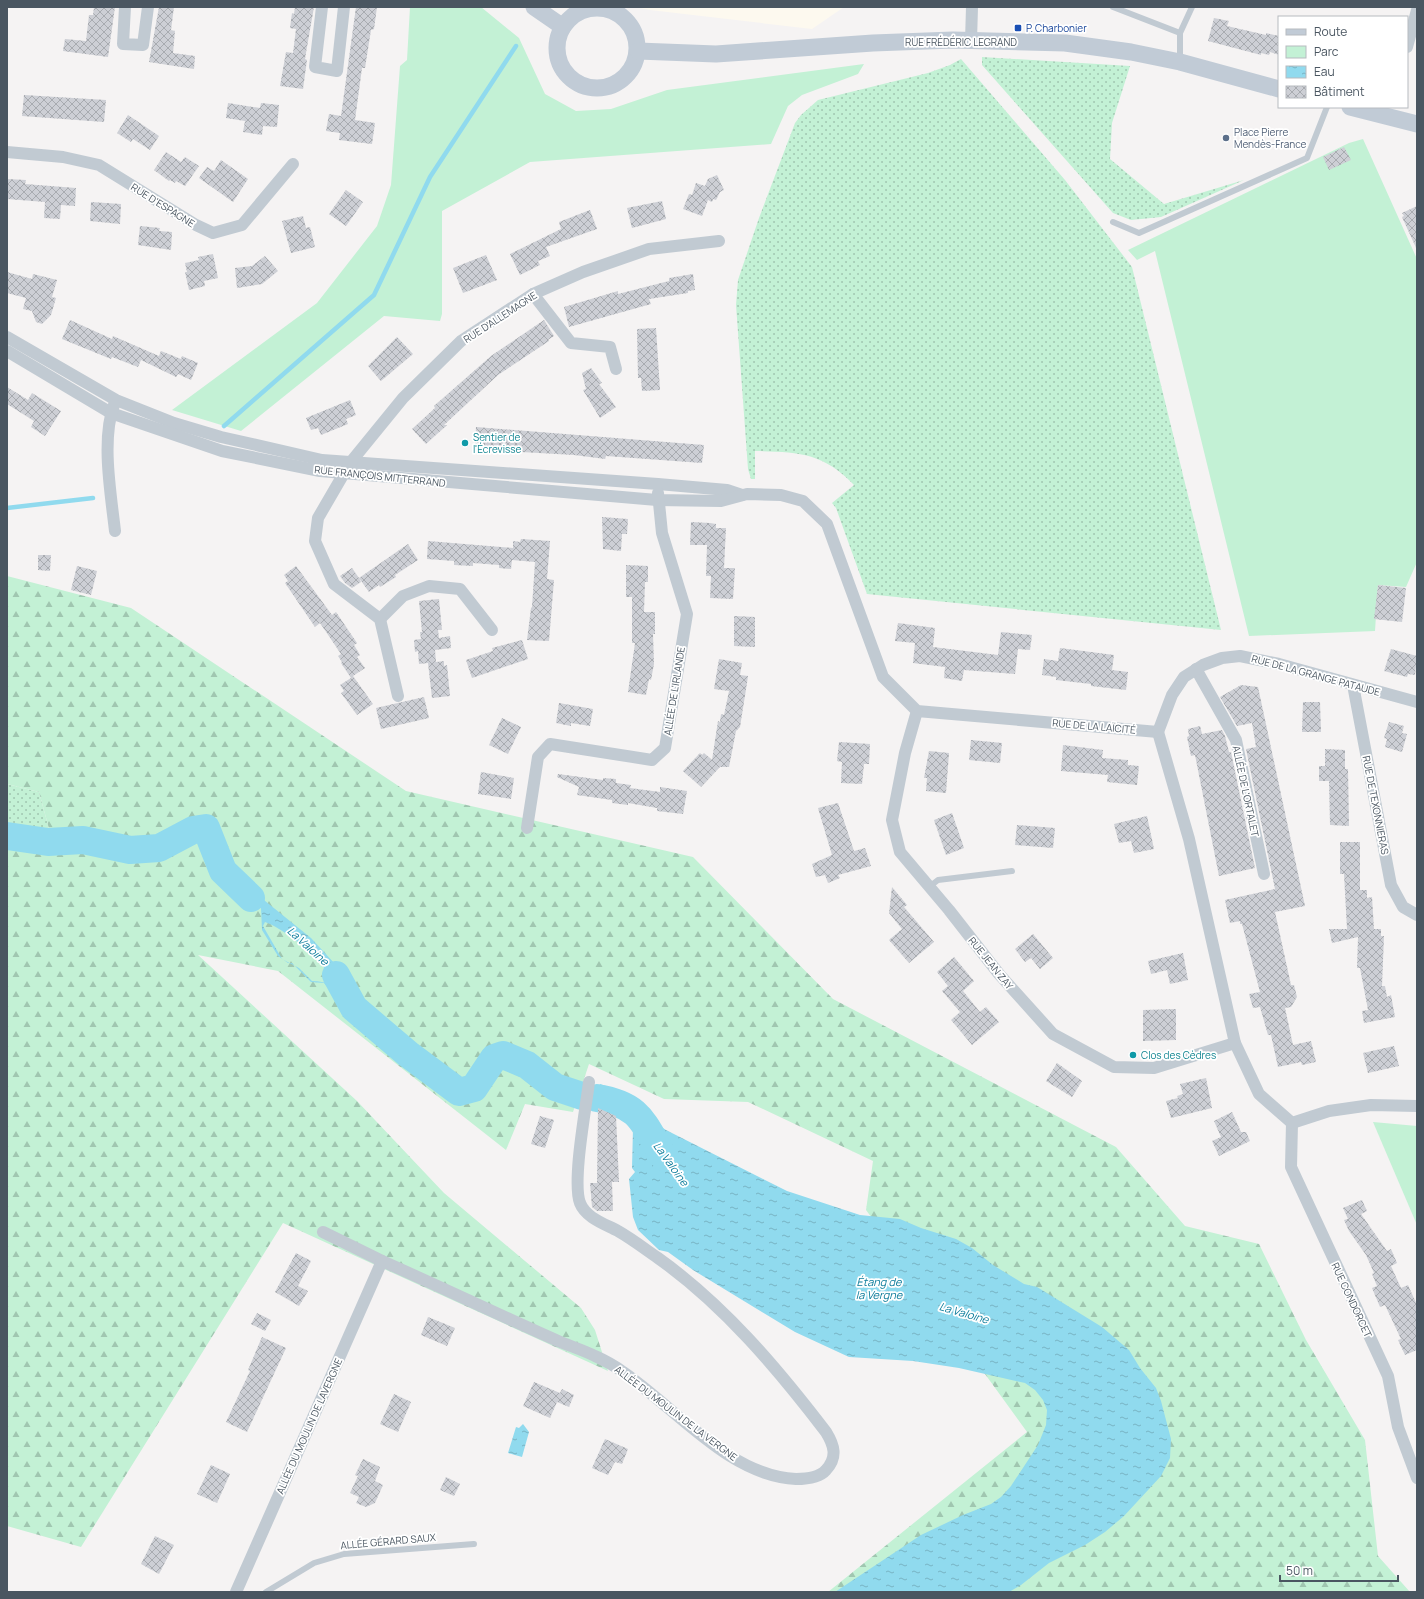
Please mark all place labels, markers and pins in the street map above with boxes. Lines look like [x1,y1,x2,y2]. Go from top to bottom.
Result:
place label: P. Charbonier [1026,21,1087,35]
marker: P. Charbonier [1013,23,1023,33]
place label: Place Pierre Mendès-France [1234,125,1307,151]
marker: Place Pierre Mendès-France [1221,133,1231,143]
place label: Sentier de l'Écrevisse [473,430,521,456]
marker: Sentier de l'Écrevisse [460,438,470,448]
place label: Clos des Cèdres [1141,1048,1216,1062]
marker: Clos des Cèdres [1128,1050,1138,1060]

